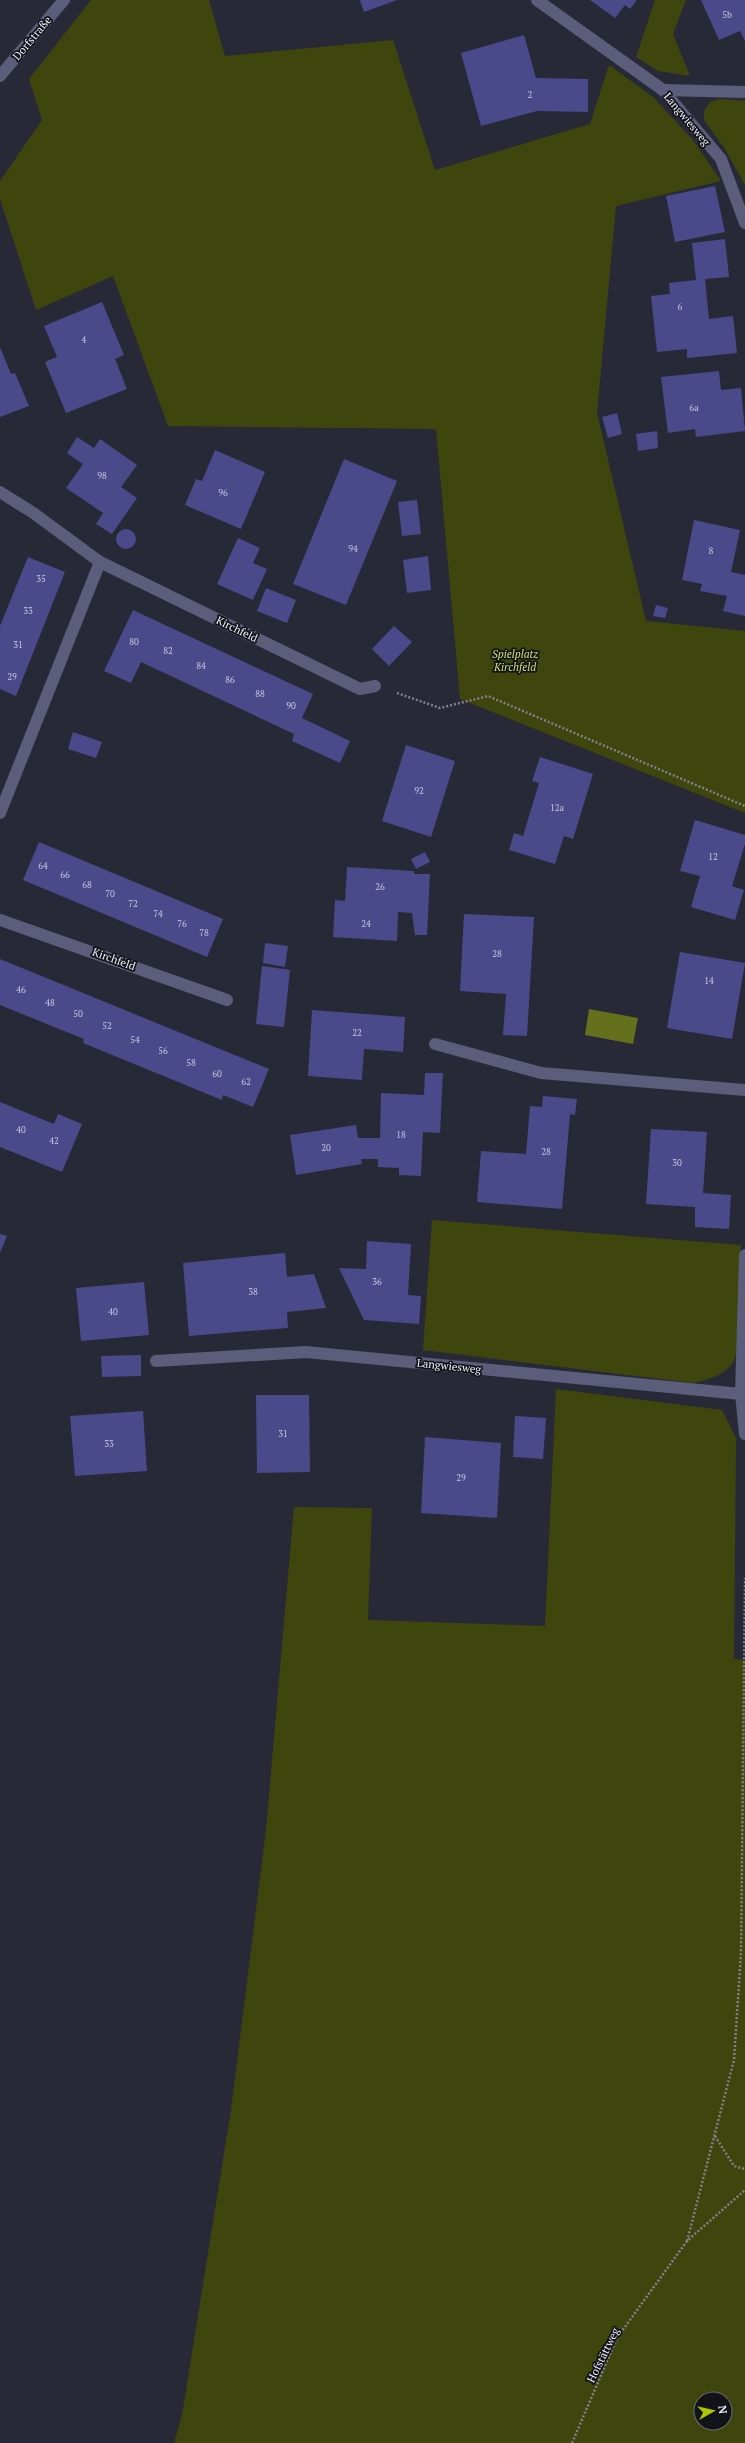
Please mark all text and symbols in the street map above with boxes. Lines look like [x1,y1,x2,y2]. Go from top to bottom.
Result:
house number: 5b [722,9,732,21]
street label: Dorfstraße [10,13,55,63]
house number: 2 [528,89,533,101]
street label: Langwiesweg [661,90,713,148]
house number: 6 [678,301,683,313]
house number: 4 [82,334,87,346]
house number: 6a [689,402,699,414]
house number: 98 [97,470,107,482]
house number: 96 [218,487,228,499]
house number: 94 [348,543,358,555]
house number: 8 [709,545,714,557]
house number: 35 [36,573,46,585]
house number: 33 [23,605,33,617]
street label: Kirchfeld [214,613,260,645]
house number: 80 [129,636,139,648]
house number: 31 [13,639,23,651]
house number: 82 [163,645,173,657]
park label: Spielplatz Kirchfeld [492,647,539,674]
house number: 84 [196,660,206,672]
house number: 29 [7,671,17,683]
house number: 86 [225,674,235,686]
house number: 88 [255,688,265,700]
house number: 90 [286,700,296,712]
house number: 92 [414,785,424,797]
house number: 12a [550,802,565,814]
house number: 12 [708,851,718,863]
house number: 64 [38,860,48,872]
house number: 66 [60,869,70,881]
house number: 68 [82,879,92,891]
house number: 26 [375,881,385,893]
house number: 70 [105,888,115,900]
house number: 72 [128,898,138,910]
house number: 74 [153,908,163,920]
house number: 76 [177,918,187,930]
house number: 24 [361,918,371,930]
house number: 78 [199,927,209,939]
street label: Kirchfeld [91,945,137,973]
house number: 28 [492,948,502,960]
house number: 14 [704,975,714,987]
house number: 46 [16,984,26,996]
house number: 48 [45,997,55,1009]
house number: 50 [73,1008,83,1020]
house number: 52 [102,1020,112,1032]
house number: 22 [352,1027,362,1039]
house number: 54 [130,1034,140,1046]
house number: 56 [158,1045,168,1057]
house number: 58 [186,1057,196,1069]
house number: 60 [212,1068,222,1080]
house number: 62 [241,1076,251,1088]
house number: 40 [16,1124,26,1136]
house number: 18 [396,1129,406,1141]
house number: 42 [49,1135,59,1147]
house number: 20 [321,1142,331,1154]
house number: 28 [541,1146,551,1158]
house number: 30 [672,1157,682,1169]
house number: 36 [372,1276,382,1288]
house number: 38 [248,1286,258,1298]
house number: 40 [108,1306,118,1318]
street label: Langwiesweg [416,1356,482,1376]
house number: 31 [278,1428,288,1440]
house number: 33 [104,1438,114,1450]
house number: 29 [456,1472,466,1484]
street label: Hofstättweg [584,2325,622,2385]
north arrow [693,2391,733,2431]
text: N [715,2405,731,2415]

